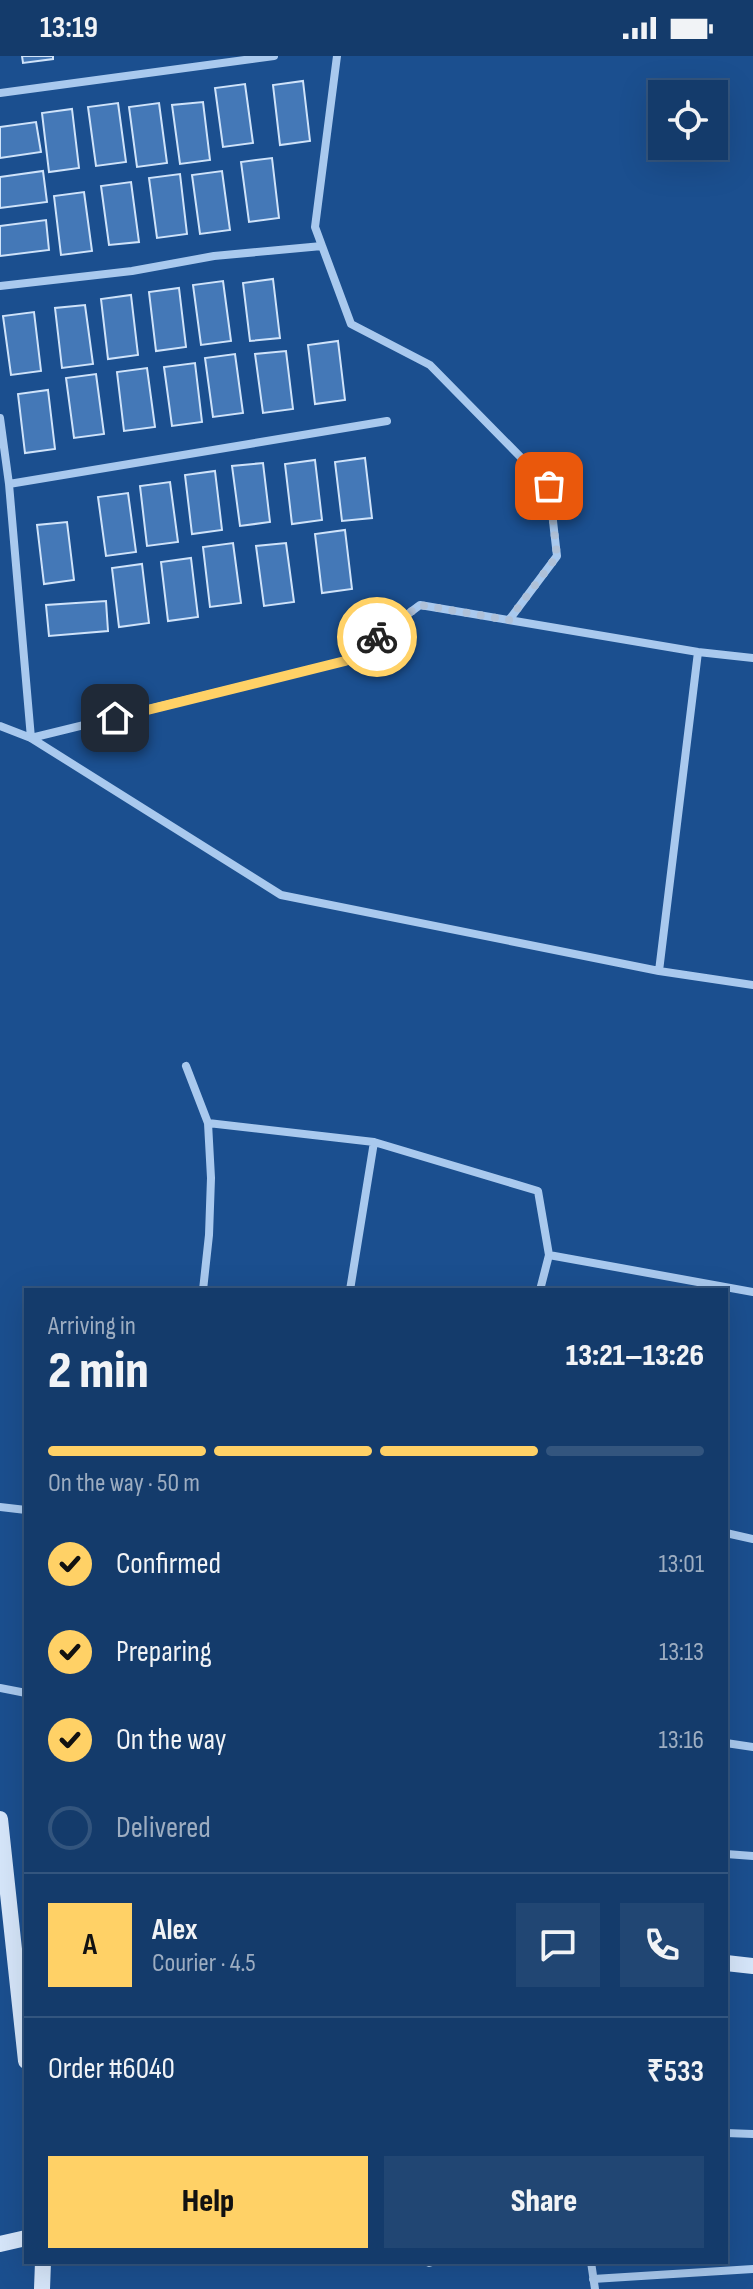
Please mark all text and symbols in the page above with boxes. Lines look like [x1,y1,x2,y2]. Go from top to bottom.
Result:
text: 13:19 [40,10,98,46]
map controls [648,80,728,160]
button: locate [648,80,728,160]
pin [515,452,583,520]
icon: bag [527,464,571,508]
courier [337,597,417,677]
icon: bike [355,615,399,659]
pin [81,684,149,752]
icon: home [93,696,137,740]
text: Arriving in [48,1311,136,1342]
text: 13:21–13:26 [566,1338,704,1374]
text: 2 min [48,1340,149,1403]
text: On the way · 50 m [48,1468,200,1499]
icon: check [48,1542,92,1586]
text: Confirmed [116,1546,221,1582]
text: 13:01 [658,1549,704,1580]
icon: check [48,1630,92,1674]
text: Preparing [116,1634,212,1670]
text: 13:13 [659,1637,704,1668]
icon: check [48,1718,92,1762]
text: On the way [116,1722,226,1758]
text: 13:16 [659,1725,704,1756]
text: Delivered [116,1810,211,1846]
button: chat [516,1903,600,1987]
button: phone [620,1903,704,1987]
text: Alex [152,1912,198,1948]
text: A [83,1927,97,1963]
text: Courier · 4.5 [152,1948,256,1979]
text: Order #6040 [48,2051,175,2087]
text: ₹533 [647,2054,704,2090]
button: Help [48,2156,368,2248]
button: Share [384,2156,704,2248]

